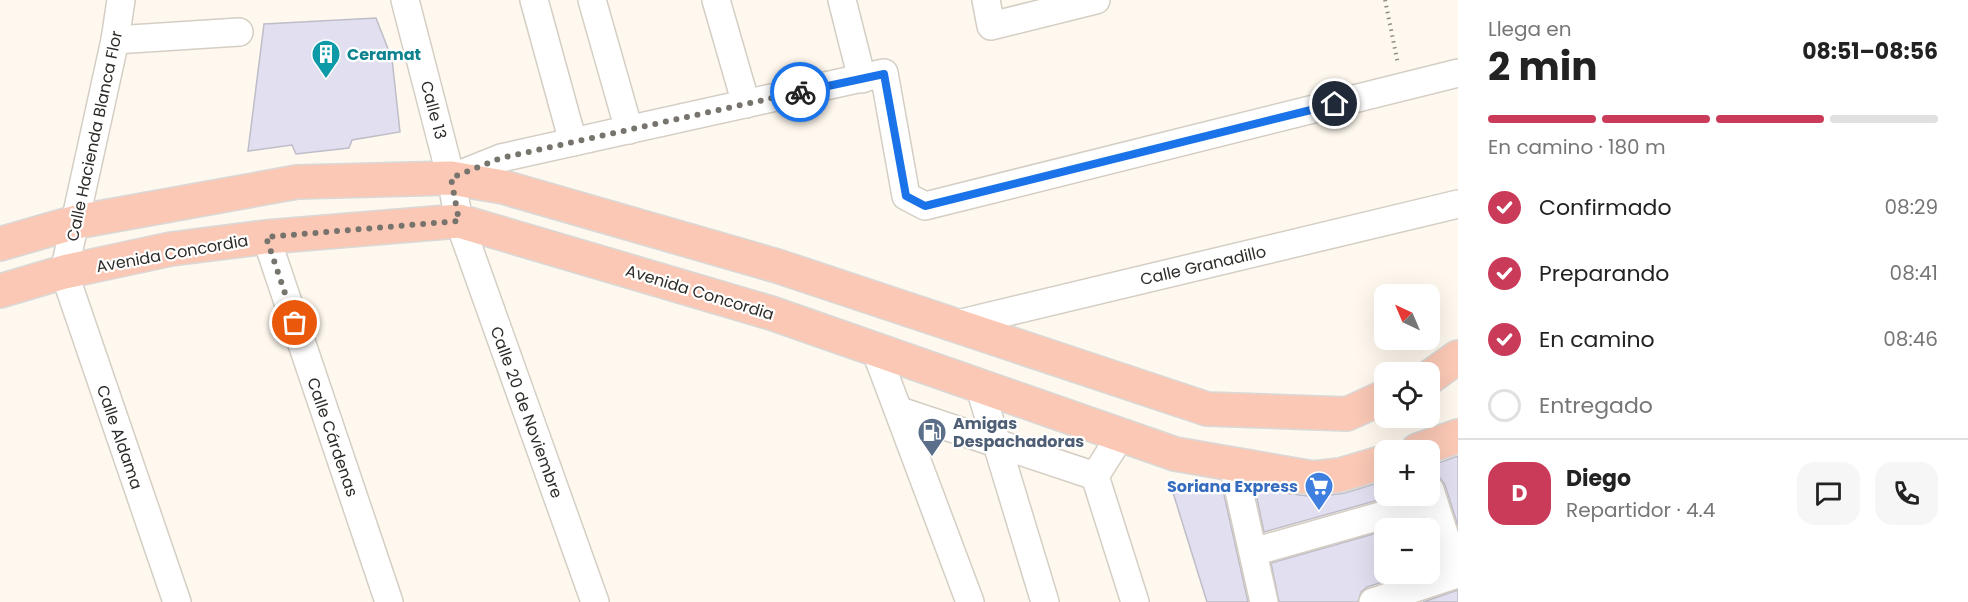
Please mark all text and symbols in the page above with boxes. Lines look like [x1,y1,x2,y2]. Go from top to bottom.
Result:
text: Llega en [1488,15,1572,43]
street label: Calle Hacienda Blanca Flor [61,29,128,243]
text: 08:51–08:56 [1802,36,1938,67]
building icon: Ceramat [310,38,342,80]
text: 2 min [1488,39,1598,94]
place label: Ceramat [347,43,421,66]
courier [770,62,830,122]
icon: bike [784,76,817,109]
street label: Calle 13 [415,78,452,142]
pin [1309,78,1360,129]
icon: home [1318,87,1351,120]
text: En camino · 180 m [1488,133,1666,161]
icon: check [1488,191,1521,224]
text: Confirmado [1539,192,1672,223]
text: 08:29 [1884,193,1938,221]
street label: Avenida Concordia [94,229,250,278]
street label: Calle Granadillo [1138,240,1268,291]
icon: check [1488,257,1521,290]
text: Preparando [1539,258,1669,289]
street label: Avenida Concordia [623,259,777,326]
text: 08:41 [1890,259,1938,287]
north arrow [1374,284,1440,350]
map controls [1374,284,1440,584]
pin [269,297,320,348]
icon: bag [278,306,311,339]
street label: Calle 20 de Noviembre [485,323,568,501]
icon: check [1488,323,1521,356]
text: En camino [1539,324,1655,355]
text: 08:46 [1883,325,1938,353]
button: locate [1374,362,1440,428]
street label: Calle Cárdenas [301,375,364,500]
street label: Calle Aldama [91,382,148,492]
text: Entregado [1539,390,1653,421]
place label: Amigas Despachadoras [953,412,1084,453]
fuel station icon: Amigas Despachadoras [916,416,948,458]
button: + [1374,440,1440,506]
button: chat [1797,462,1860,525]
button: phone [1875,462,1938,525]
text: Diego [1566,463,1631,494]
supermarket icon: Soriana Express [1303,470,1335,512]
place label: Soriana Express [1167,475,1298,498]
text: D [1512,478,1528,509]
text: Repartidor · 4.4 [1566,496,1715,524]
button: − [1374,518,1440,584]

